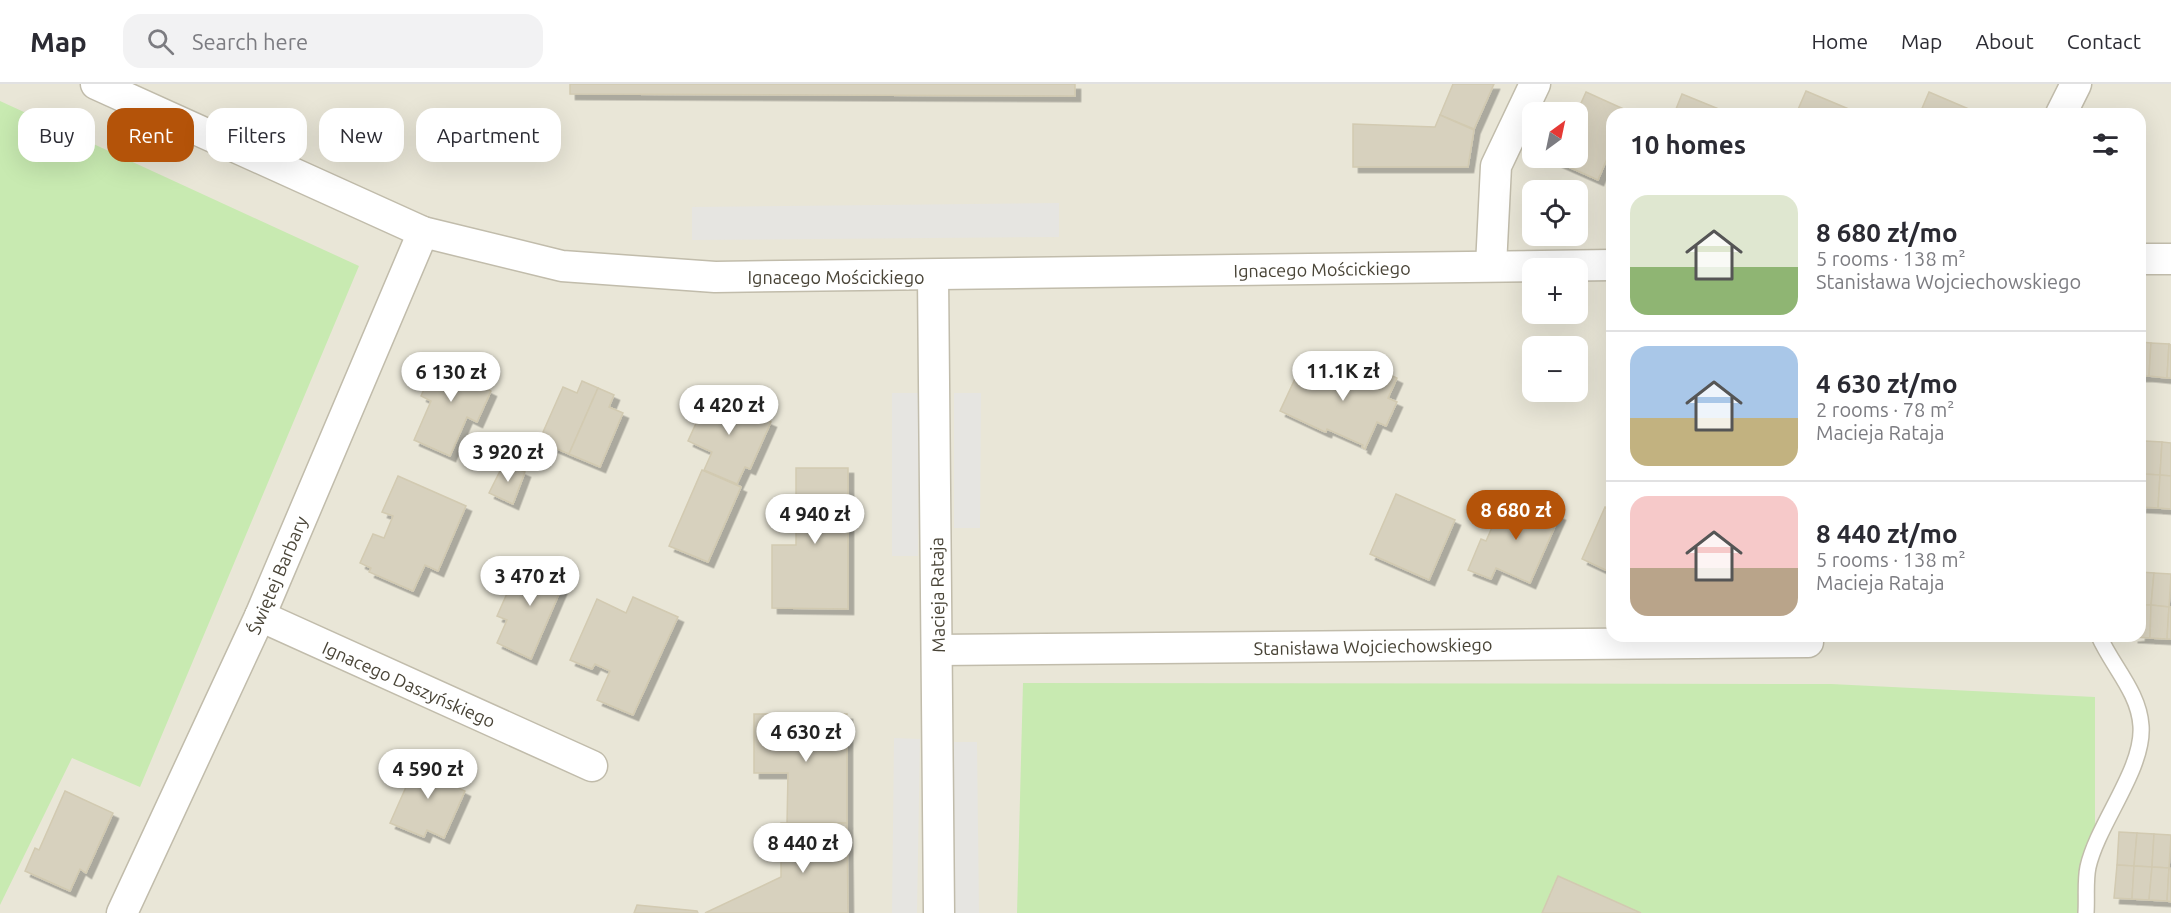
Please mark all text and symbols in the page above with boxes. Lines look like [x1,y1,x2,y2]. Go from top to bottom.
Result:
search box [123,14,543,68]
icon: search [144,25,177,58]
text: Map [30,26,87,57]
text: Search here [192,29,308,54]
text: Home [1811,29,1868,53]
text: Map [1901,29,1942,53]
text: About [1975,29,2034,53]
text: Contact [2067,29,2141,53]
north arrow [1522,102,1588,168]
map controls [1522,102,1588,402]
chip: Buy [18,108,95,162]
chip: Rent [107,108,194,162]
chip: Filters [206,108,307,162]
chip: New [319,108,404,162]
chip: Apartment [416,108,561,162]
icon: filters [2089,128,2122,161]
text: 10 homes [1630,130,1746,159]
button: locate [1522,180,1588,246]
text: 8 680 zł/mo [1816,218,1958,247]
icon: home [1678,219,1750,291]
text: 5 rooms · 138 m² [1816,247,1966,270]
street label: Ignacego Mościckiego [1233,257,1411,281]
button: + [1522,258,1588,324]
street label: Ignacego Mościckiego [747,267,925,287]
text: Stanisława Wojciechowskiego [1816,270,2081,293]
button: − [1522,336,1588,402]
pin: 11.1K zł [1281,351,1405,402]
pin: 6 130 zł [389,352,513,403]
text: 11.1K zł [1306,359,1380,382]
text: 6 130 zł [415,360,487,383]
text: 4 630 zł/mo [1816,369,1958,398]
icon: home [1678,370,1750,442]
pin: 4 420 zł [667,385,791,436]
text: 4 420 zł [693,393,765,416]
text: 2 rooms · 78 m² [1816,398,1954,421]
text: Macieja Rataja [1816,421,1945,444]
pin: 3 920 zł [446,432,570,483]
text: 3 920 zł [472,440,544,463]
pin: 8 680 zł [1454,490,1578,541]
pin: 4 940 zł [753,494,877,545]
text: 8 680 zł [1480,498,1552,521]
text: 4 940 zł [779,502,851,525]
street label: Świętej Barbary [242,512,311,637]
text: 8 440 zł/mo [1816,519,1958,548]
icon: home [1678,520,1750,592]
street label: Macieja Rataja [926,537,948,653]
text: 5 rooms · 138 m² [1816,548,1966,571]
pin: 3 470 zł [468,556,592,607]
text: 3 470 zł [494,564,566,587]
text: Macieja Rataja [1816,571,1945,594]
street label: Stanisława Wojciechowskiego [1253,634,1493,658]
street label: Ignacego Daszyńskiego [320,637,498,731]
pin: 4 630 zł [744,712,868,763]
text: 4 630 zł [770,720,842,743]
pin: 4 590 zł [366,749,490,800]
text: 4 590 zł [392,757,464,780]
pin: 8 440 zł [741,823,865,874]
text: 8 440 zł [767,831,839,854]

